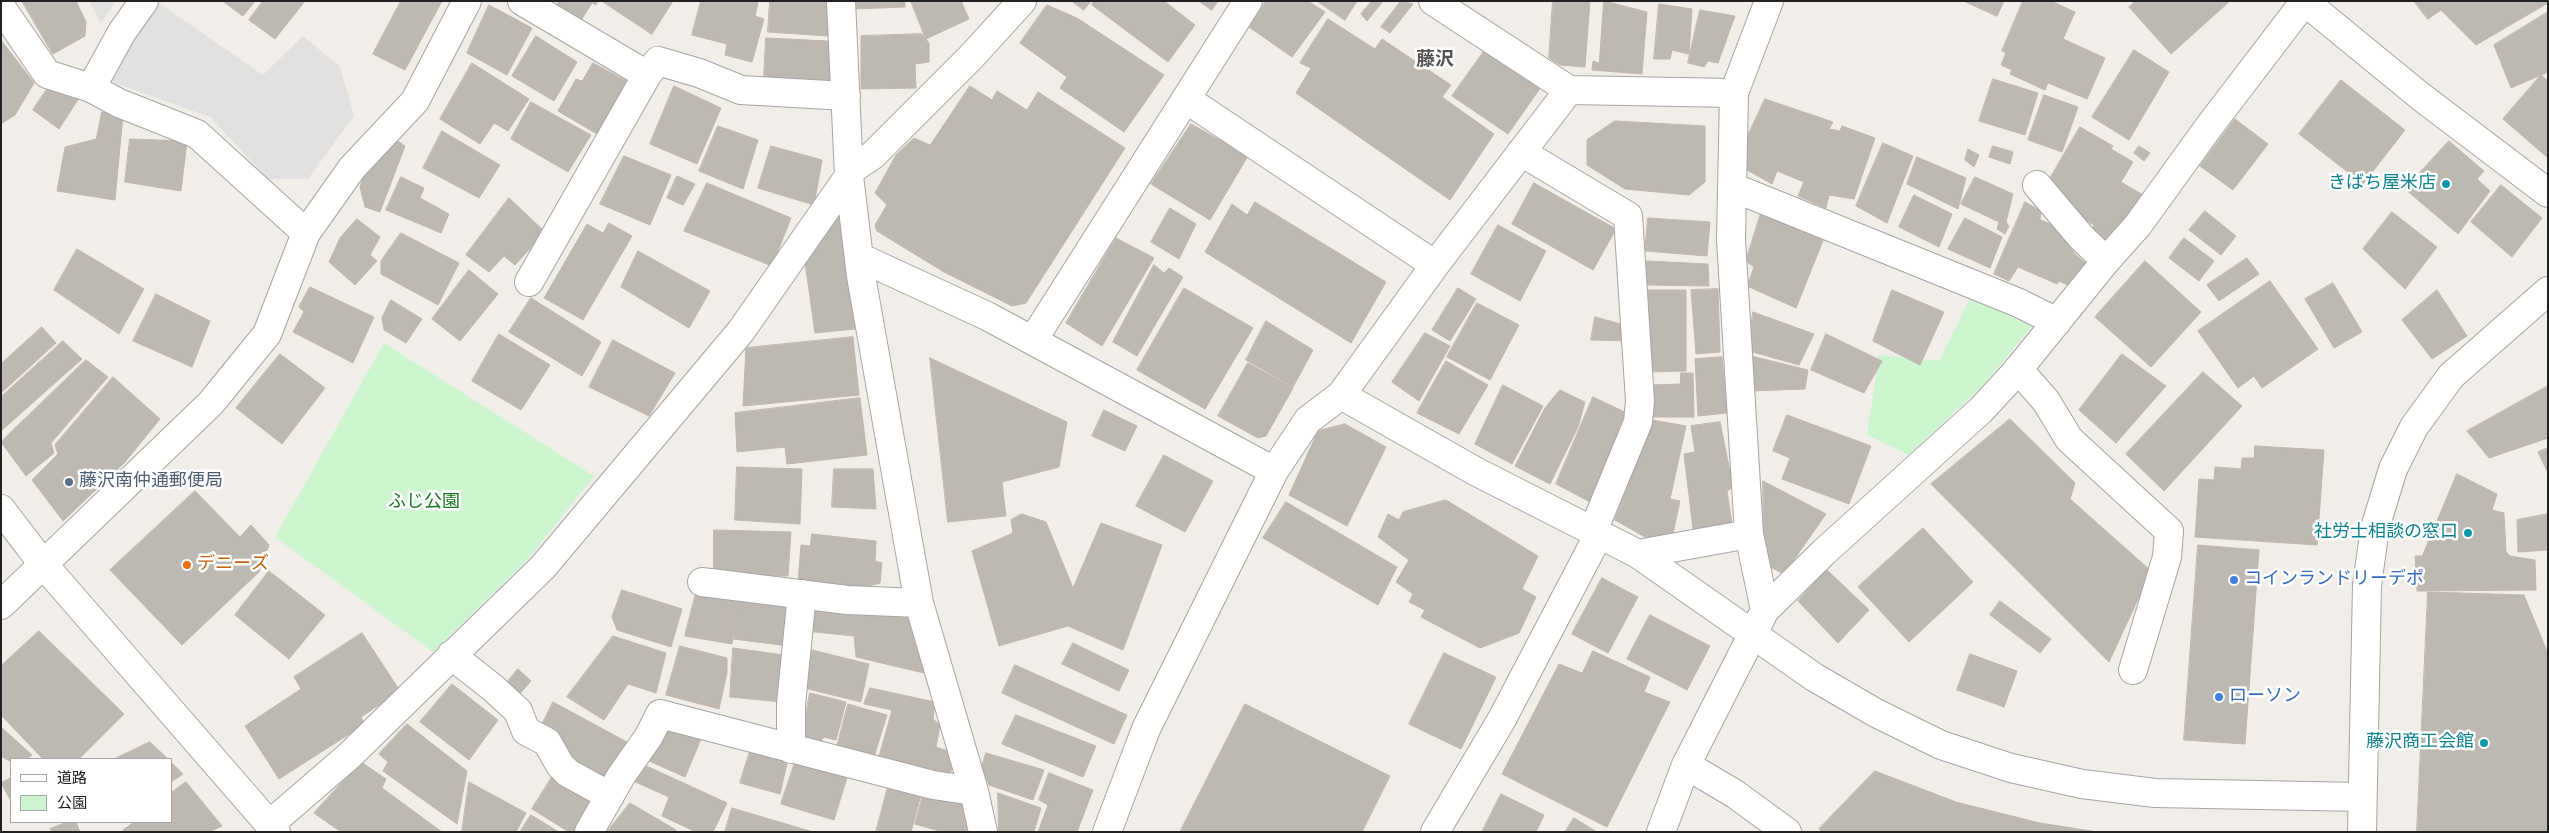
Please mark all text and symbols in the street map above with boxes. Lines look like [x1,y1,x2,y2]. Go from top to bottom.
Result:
district label: 藤沢 [1416,50,1454,72]
place label: きばち屋米店 [2328,173,2436,195]
marker: きばち屋米店 [2440,178,2452,190]
place label: 藤沢南仲通郵便局 [79,471,223,493]
marker: 藤沢南仲通郵便局 [63,476,75,488]
park label: ふじ公園 [388,492,460,514]
place label: 社労士相談の窓口 [2314,522,2458,544]
marker: 社労士相談の窓口 [2462,527,2474,539]
place label: デニーズ [197,554,269,576]
marker: デニーズ [181,559,193,571]
place label: コインランドリーデポ [2244,569,2424,591]
marker: コインランドリーデポ [2228,574,2240,586]
place label: ローソン [2229,686,2301,708]
marker: ローソン [2213,691,2225,703]
place label: 藤沢商工会館 [2366,732,2474,754]
marker: 藤沢商工会館 [2478,737,2490,749]
legend [10,758,172,823]
text: 道路 [57,768,87,789]
text: 公園 [57,793,87,814]

